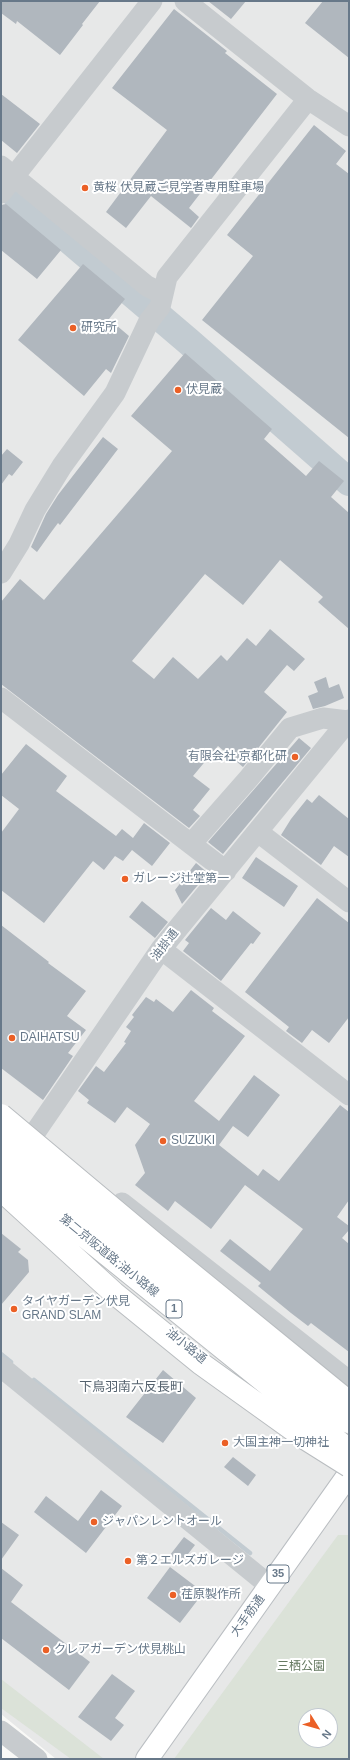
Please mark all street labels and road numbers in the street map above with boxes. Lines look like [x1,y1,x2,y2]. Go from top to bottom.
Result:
street label: 油掛通 [148,926,182,964]
street label: 第二京阪道路;油小路線 [57,1212,161,1300]
road number: 1 [166,1300,182,1318]
street label: 油小路通 [163,1325,209,1367]
road number: 35 [267,1565,289,1583]
street label: 大手筋通 [228,1592,268,1640]

